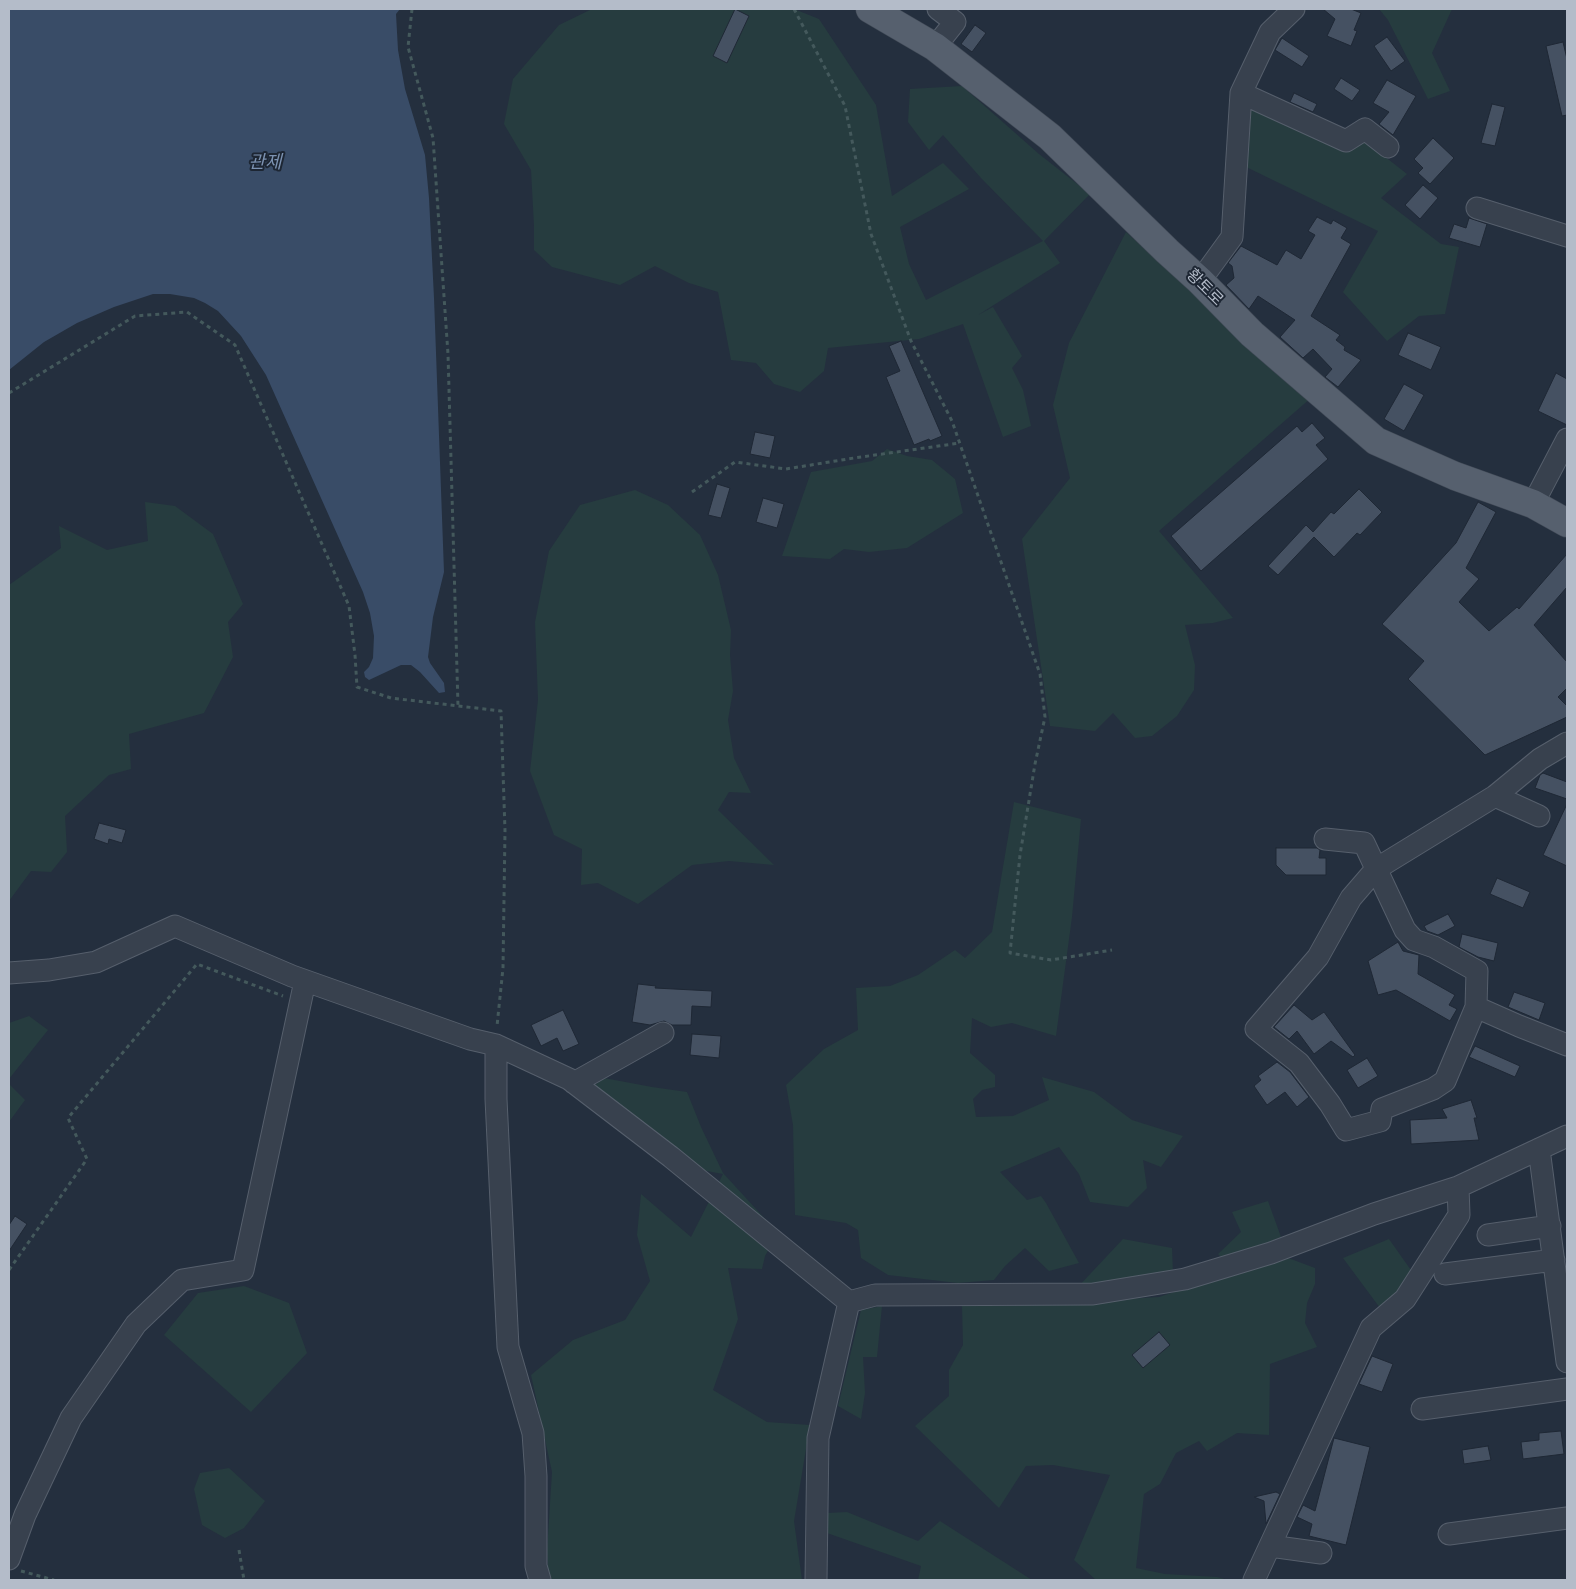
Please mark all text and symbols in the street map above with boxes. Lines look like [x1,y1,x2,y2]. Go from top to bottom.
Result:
water label: 관제 [248,151,282,173]
street label: 황토로 [1183,265,1227,309]

